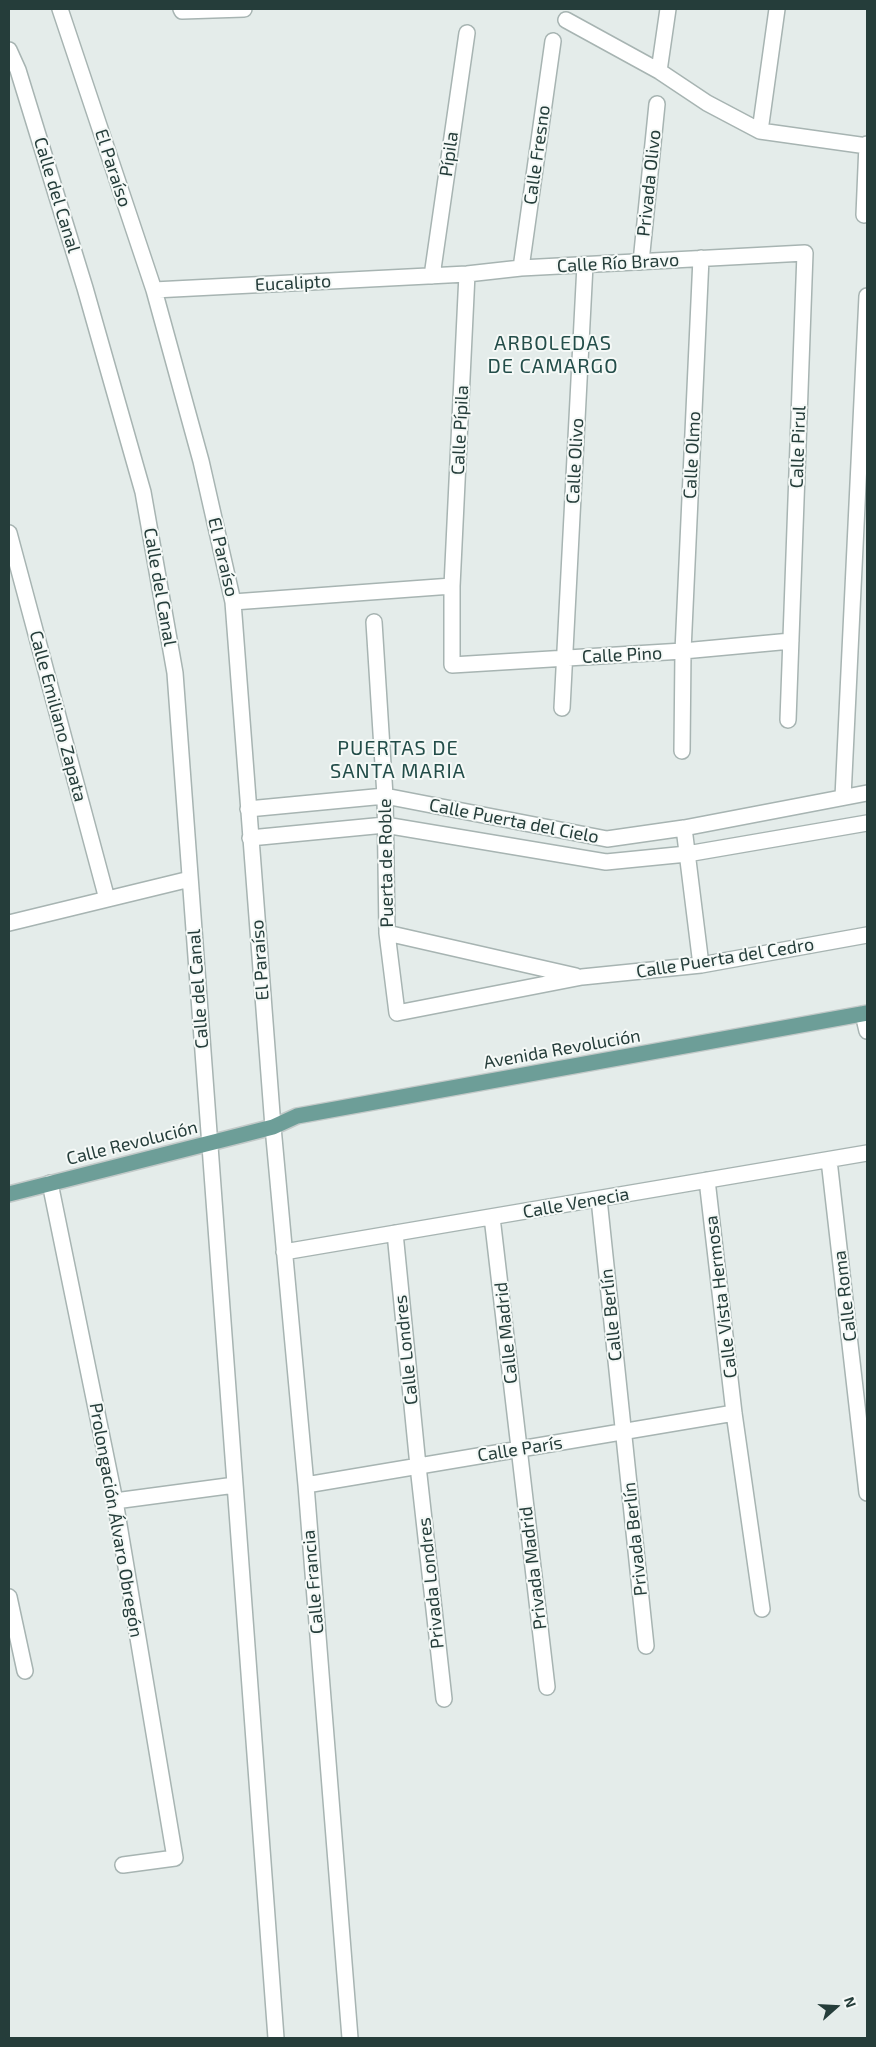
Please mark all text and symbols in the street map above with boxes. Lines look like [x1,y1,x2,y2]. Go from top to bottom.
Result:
street label: Calle Fresno [519,104,555,206]
street label: El Paraíso [90,126,136,210]
street label: Privada Olivo [633,128,665,238]
street label: Pípila [435,130,463,178]
street label: Calle del Canal [29,135,85,255]
street label: Calle Río Bravo [556,249,680,277]
street label: Eucalipto [254,270,332,296]
district label: ARBOLEDAS DE CAMARGO [486,331,620,378]
street label: Calle Pípila [447,385,473,475]
street label: Calle Pirul [786,405,810,489]
street label: Calle Olmo [679,411,705,499]
street label: Calle Olivo [562,417,588,505]
street label: El Paraíso [203,515,243,599]
street label: Calle del Canal [139,526,181,648]
street label: Calle Emiliano Zapata [25,628,91,804]
street label: Calle Pino [581,642,663,668]
district label: PUERTAS DE SANTA MARIA [329,736,467,783]
street label: Calle Puerta del Cielo [427,794,601,848]
street label: Puerta de Roble [374,798,398,928]
street label: El Paraíso [246,919,274,1001]
street label: Calle del Canal [183,929,213,1049]
street label: Calle Puerta del Cedro [635,933,815,983]
street label: Avenida Revolución [482,1025,642,1073]
street label: Calle Revolución [64,1116,200,1170]
street label: Calle Venecia [521,1183,631,1223]
street label: Calle Vista Hermosa [700,1214,742,1380]
street label: Calle Roma [829,1249,861,1343]
street label: Calle Berlín [595,1268,627,1362]
street label: Calle Madrid [490,1281,522,1385]
street label: Calle Londres [389,1294,423,1406]
street label: Prolongación Álvaro Obregón [85,1401,147,1639]
street label: Calle París [476,1432,564,1466]
street label: Privada Berlín [618,1481,652,1597]
street label: Privada Madrid [515,1505,551,1631]
street label: Privada Londres [413,1516,449,1650]
street label: Calle Francia [298,1529,328,1635]
north arrow [811,1982,861,2032]
text: N [841,1994,860,2009]

